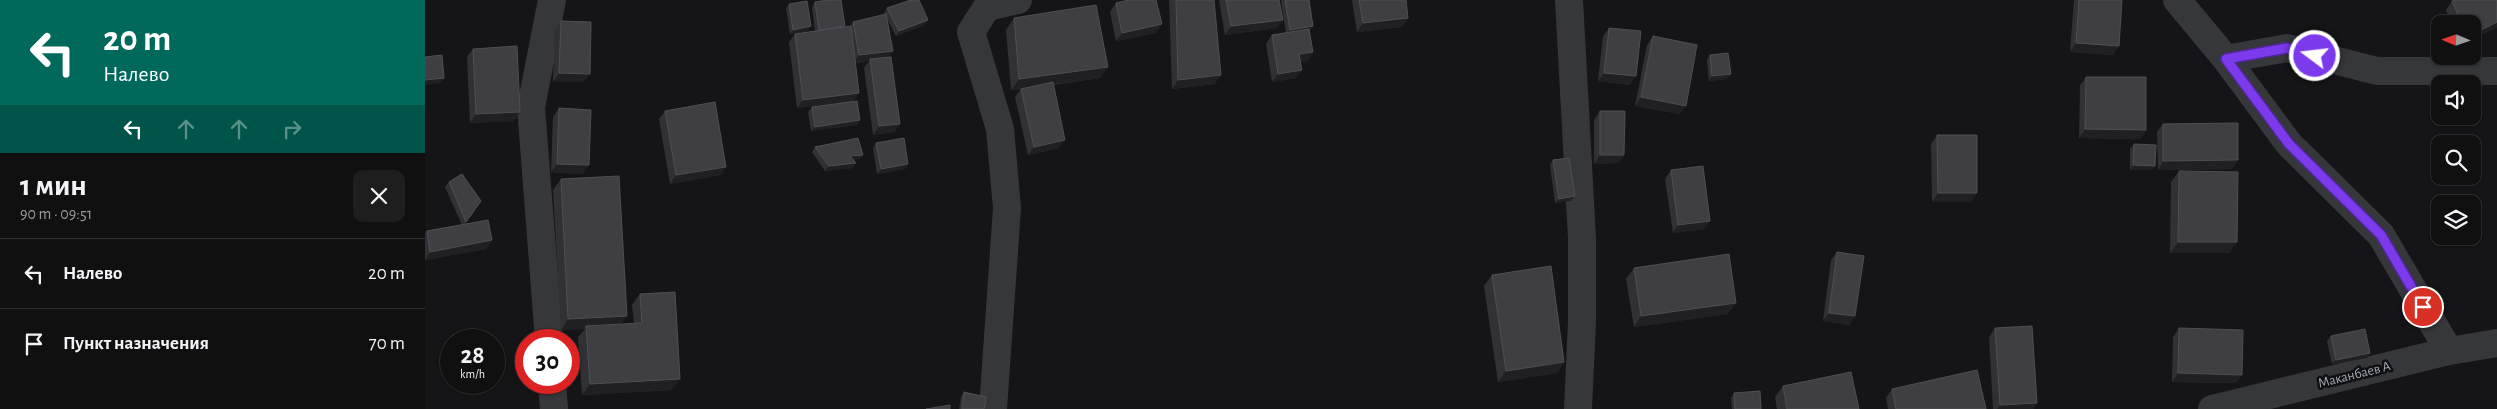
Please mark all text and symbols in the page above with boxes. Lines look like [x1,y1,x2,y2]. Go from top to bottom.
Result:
north arrow [2431,15,2481,65]
map controls [2431,15,2481,245]
icon: left [20,20,85,85]
text: 20 m [103,22,171,57]
position arrow [2288,29,2340,81]
text: Налево [103,63,169,85]
button: sound [2431,75,2481,125]
icon: left [119,115,147,143]
icon: ahead [172,115,200,143]
icon: ahead [225,115,253,143]
icon: right [278,115,306,143]
button: search [2431,135,2481,185]
button: close [353,170,405,222]
text: 1 мин [20,171,87,201]
button: layers [2431,195,2481,245]
text: 90 m · 09:51 [20,206,92,222]
icon: left [20,260,48,288]
text: Налево [63,264,122,283]
text: 20 m [368,264,405,283]
pin [2402,286,2444,328]
icon: arrive [2409,293,2437,321]
speed limit sign: 30 [515,329,580,394]
icon: arrive [20,330,48,358]
text: Пункт назначения [63,334,209,353]
text: 70 m [369,334,405,353]
text: 28 [460,343,485,368]
street label: Маканбаев А [2317,359,2392,391]
text: km/h [460,368,485,380]

